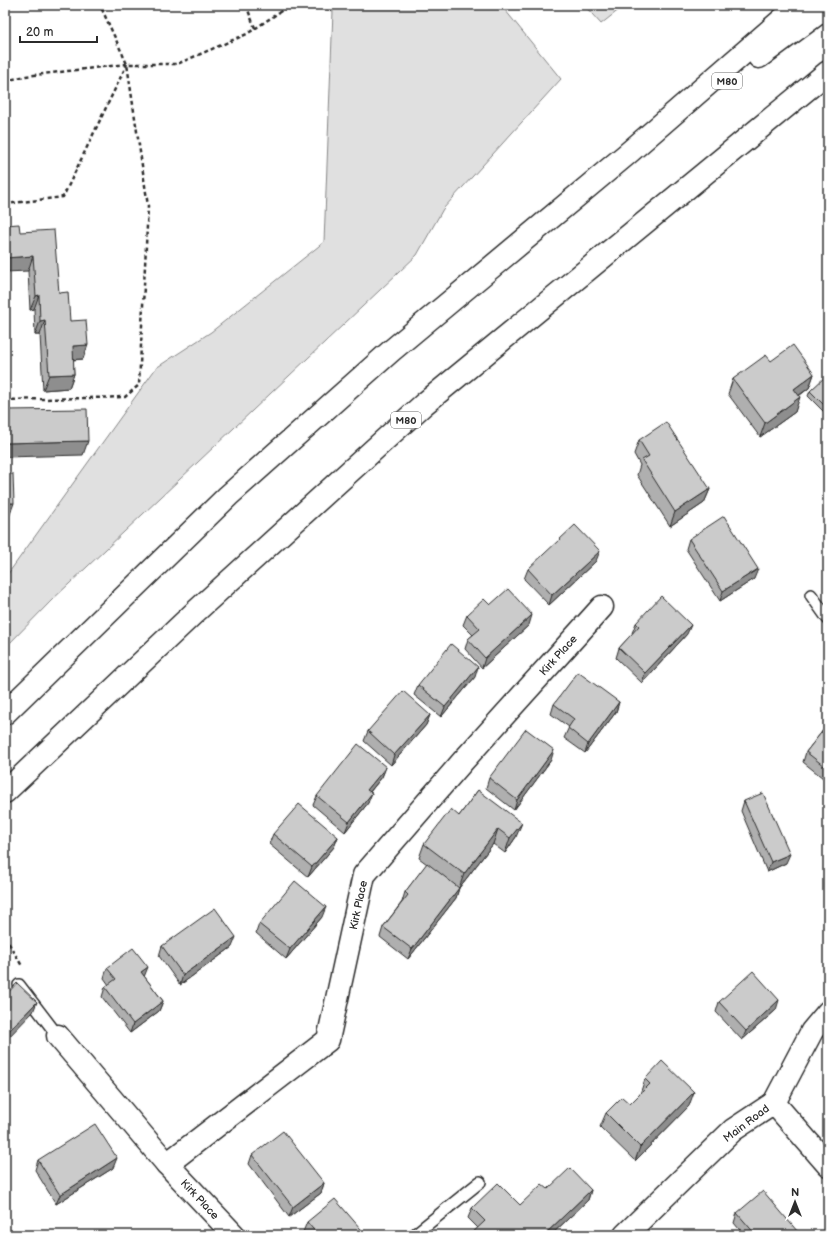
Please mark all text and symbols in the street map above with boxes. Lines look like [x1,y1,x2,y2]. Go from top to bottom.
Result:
scale bar [20,18,97,44]
text: 20 m [26,25,53,40]
road number: M80 [712,73,742,89]
road number: M80 [391,412,421,428]
street label: Kirk Place [537,632,580,678]
street label: Kirk Place [347,879,370,931]
street label: Main Road [721,1102,772,1145]
street label: Kirk Place [178,1177,222,1222]
north arrow [775,1182,815,1222]
text: N [791,1186,799,1199]

